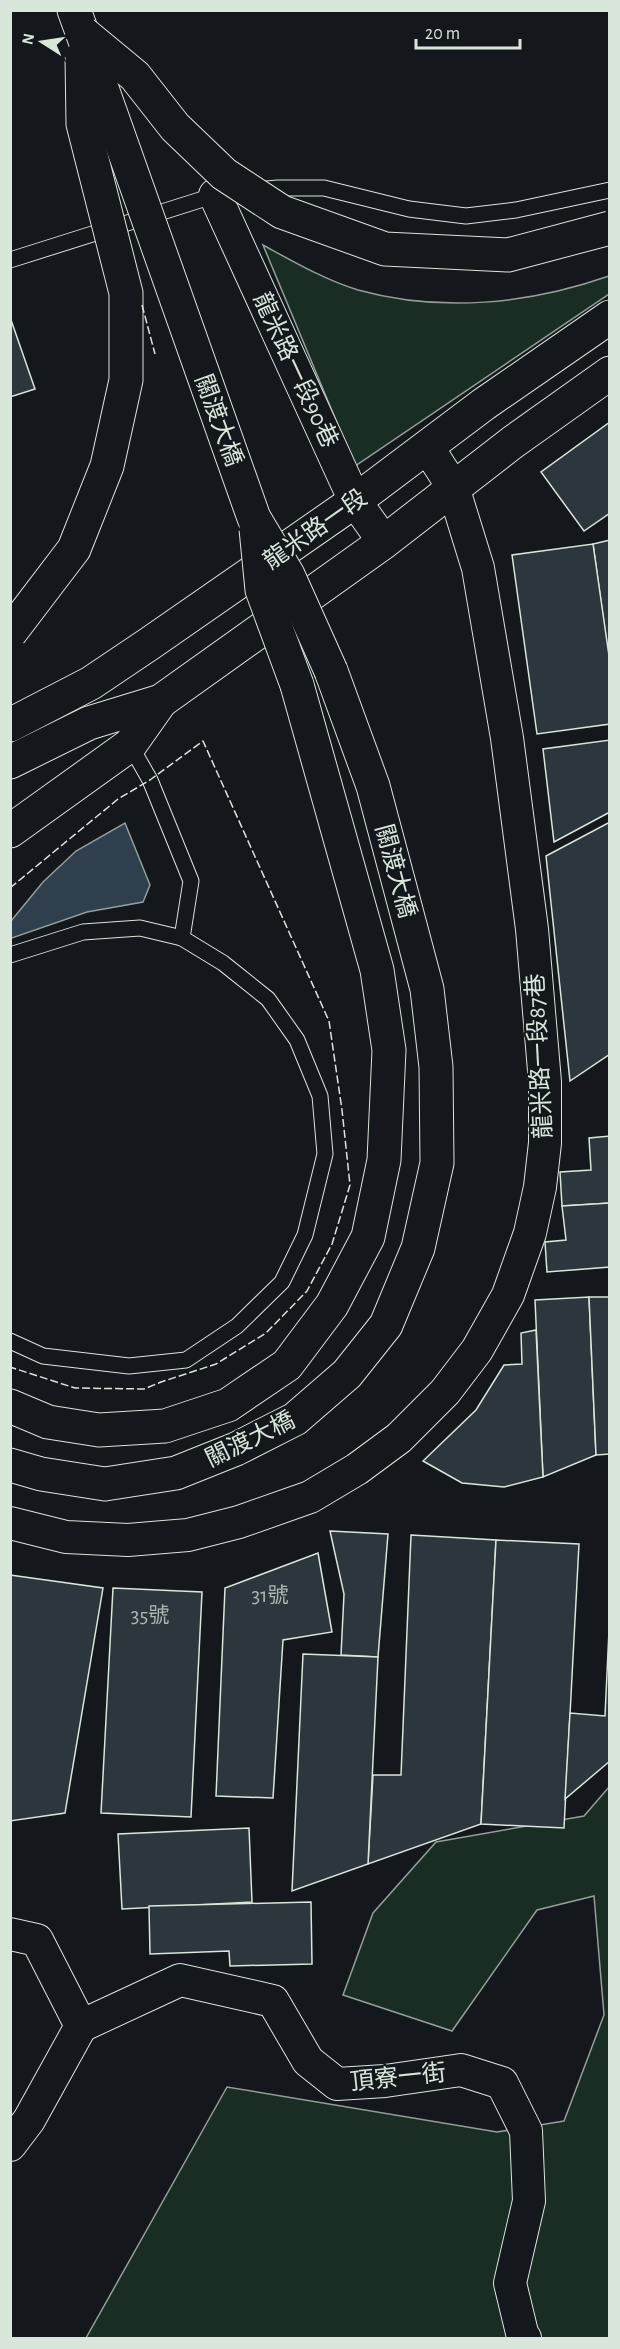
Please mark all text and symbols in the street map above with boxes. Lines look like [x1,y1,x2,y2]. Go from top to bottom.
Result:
north arrow [12,12,72,72]
scale bar [416,12,520,50]
text: 20 m [425,25,460,43]
text: N [19,32,37,46]
street label: 龍米路一段90巷 [249,288,343,452]
street label: 關渡大橋 [190,370,248,470]
street label: 龍米路一段 [258,484,372,574]
street label: 關渡大橋 [371,821,421,921]
street label: 龍米路一段87巷 [522,973,556,1139]
street label: 關渡大橋 [201,1406,299,1472]
house number: 31號 [252,1584,288,1606]
house number: 35號 [131,1604,169,1626]
street label: 頂寮一街 [349,2059,447,2095]

